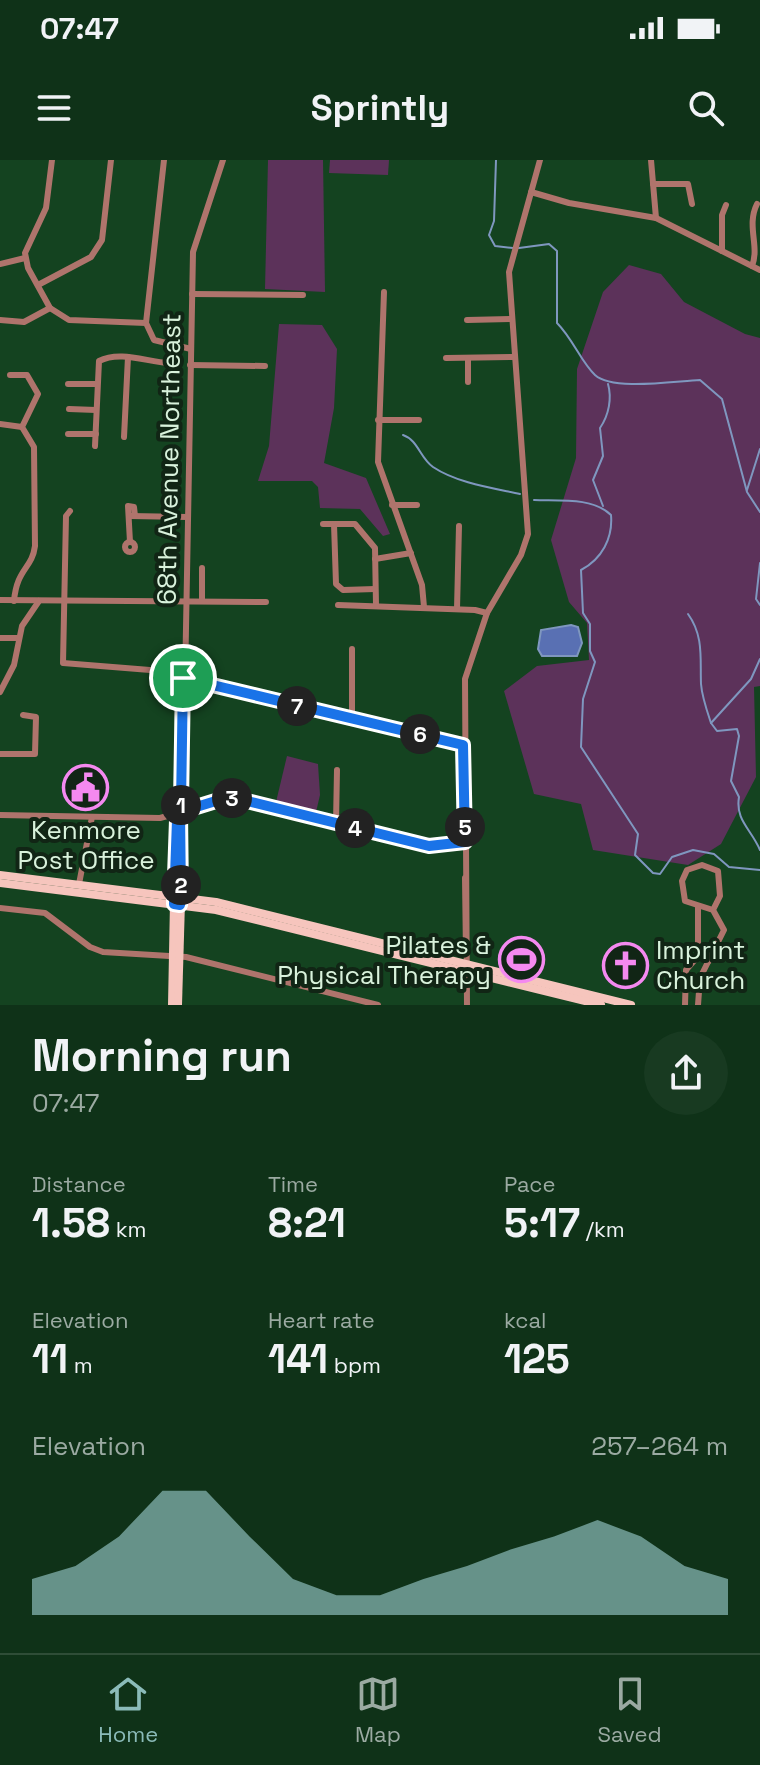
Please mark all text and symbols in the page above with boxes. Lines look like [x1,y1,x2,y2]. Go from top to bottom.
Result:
text: 07:47 [40,9,119,48]
text: Sprintly [311,85,449,131]
icon: menu [32,86,76,130]
icon: search [684,86,728,130]
street label: 68th Avenue Northeast [149,313,189,605]
pin [149,644,217,712]
icon: arrive [161,656,205,700]
pin: 7 [277,686,317,726]
text: 7 [291,692,303,720]
pin: 6 [400,714,440,754]
text: 6 [413,720,427,748]
public building icon: Kenmore Post Office [62,763,110,811]
pin: 3 [212,778,252,818]
text: 3 [225,784,239,812]
pin: 1 [161,785,201,825]
text: 1 [176,791,186,819]
pin: 5 [445,807,485,847]
pin: 4 [335,808,375,848]
place label: Kenmore Post Office [17,813,155,877]
text: 5 [458,813,472,841]
text: 4 [348,814,362,842]
pin: 2 [161,865,201,905]
text: 2 [174,871,188,899]
place label: Pilates & Physical Therapy [277,928,491,992]
place label: Imprint Church [656,933,745,997]
sports icon: Pilates & Physical Therapy [498,936,546,984]
church icon: Imprint Church [601,941,649,989]
text: Morning run [32,1028,292,1084]
button: share [644,1031,728,1115]
text: 07:47 [32,1086,100,1120]
text: Distance [32,1170,126,1198]
text: Time [268,1170,318,1198]
text: Pace [504,1170,556,1198]
text: 1.58 [32,1198,110,1249]
text: 8:21 [268,1198,346,1249]
text: 5:17 [504,1198,580,1249]
text: km [110,1215,146,1243]
text: /km [580,1215,625,1243]
text: Elevation [32,1306,128,1334]
text: Heart rate [268,1306,375,1334]
text: kcal [504,1306,546,1334]
text: 11 [32,1334,68,1385]
text: 141 [268,1334,328,1385]
text: 125 [504,1334,570,1385]
text: m [68,1351,93,1379]
text: bpm [328,1351,381,1379]
text: Elevation [32,1429,146,1463]
text: 257–264 m [591,1429,728,1463]
tab: Home [98,1672,158,1748]
tab: Map [355,1672,401,1748]
tab: Saved [597,1672,662,1748]

